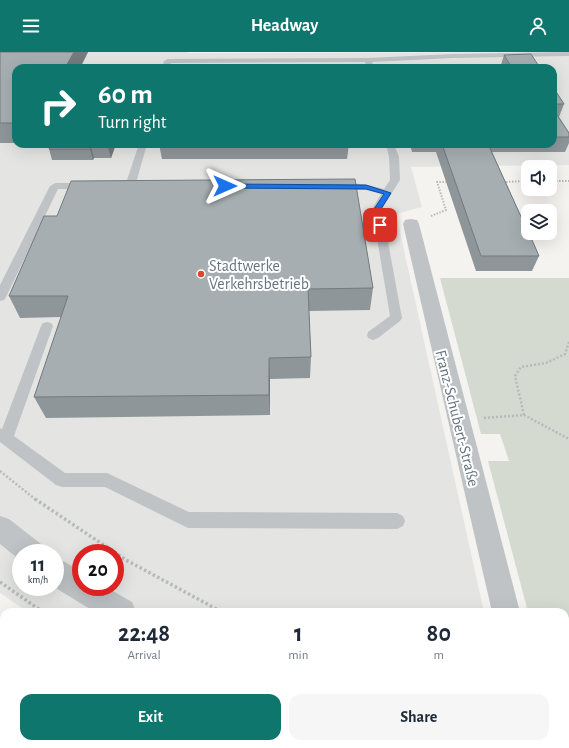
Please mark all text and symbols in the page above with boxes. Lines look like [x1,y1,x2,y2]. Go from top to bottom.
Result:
icon: menu [20,15,42,37]
icon: person [527,15,549,37]
text: Headway [251,17,318,35]
icon: right [32,80,84,132]
text: 60 m [98,81,153,109]
text: Turn right [98,114,167,132]
map controls [521,160,557,240]
button: sound [521,160,557,196]
position arrow [204,165,246,207]
button: layers [521,204,557,240]
pin [363,208,397,242]
icon: arrive [369,214,391,236]
place label: Stadtwerke Verkehrsbetrieb [209,258,309,292]
marker: Stadtwerke Verkehrsbetrieb [196,269,206,279]
street label: Franz-Schubert-Straße [432,348,482,488]
speed limit sign: 20 [72,544,124,596]
text: 11 [31,555,45,575]
text: km/h [28,575,48,585]
text: 22:48 [118,622,170,646]
text: 1 [294,622,303,646]
text: 80 [427,622,451,646]
text: Arrival [127,649,161,662]
text: min [288,649,308,662]
text: m [434,649,444,662]
button: Exit [20,694,281,740]
button: Share [289,694,549,740]

